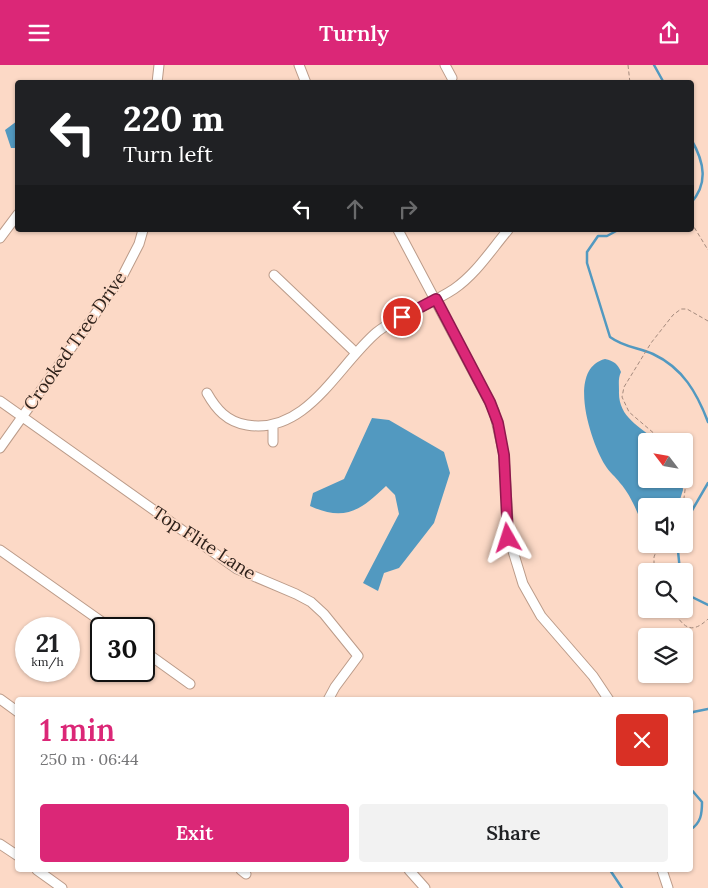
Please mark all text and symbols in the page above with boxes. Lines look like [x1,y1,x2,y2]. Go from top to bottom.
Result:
icon: menu [25,19,53,47]
text: Turnly [319,19,389,47]
icon: share [655,19,683,47]
text: 220 m [123,96,224,141]
icon: left [40,100,105,165]
text: Turn left [123,140,213,168]
icon: left [288,195,316,223]
icon: ahead [341,195,369,223]
icon: right [394,195,422,223]
street label: Crooked Tree Drive [18,267,131,415]
pin [381,296,423,338]
icon: arrive [388,303,416,331]
north arrow [638,433,692,487]
map controls [638,433,693,683]
button: sound [638,498,693,553]
street label: Top Flite Lane [148,501,261,585]
position arrow [481,511,533,563]
button: search [638,563,693,618]
speed limit sign: 30 [90,617,155,682]
text: 21 [36,627,59,659]
button: layers [638,628,693,683]
text: km/h [31,654,64,669]
text: 1 min [40,711,115,749]
button: close [616,714,668,766]
text: 250 m · 06:44 [40,749,139,769]
button: Exit [40,804,349,862]
button: Share [359,804,668,862]

